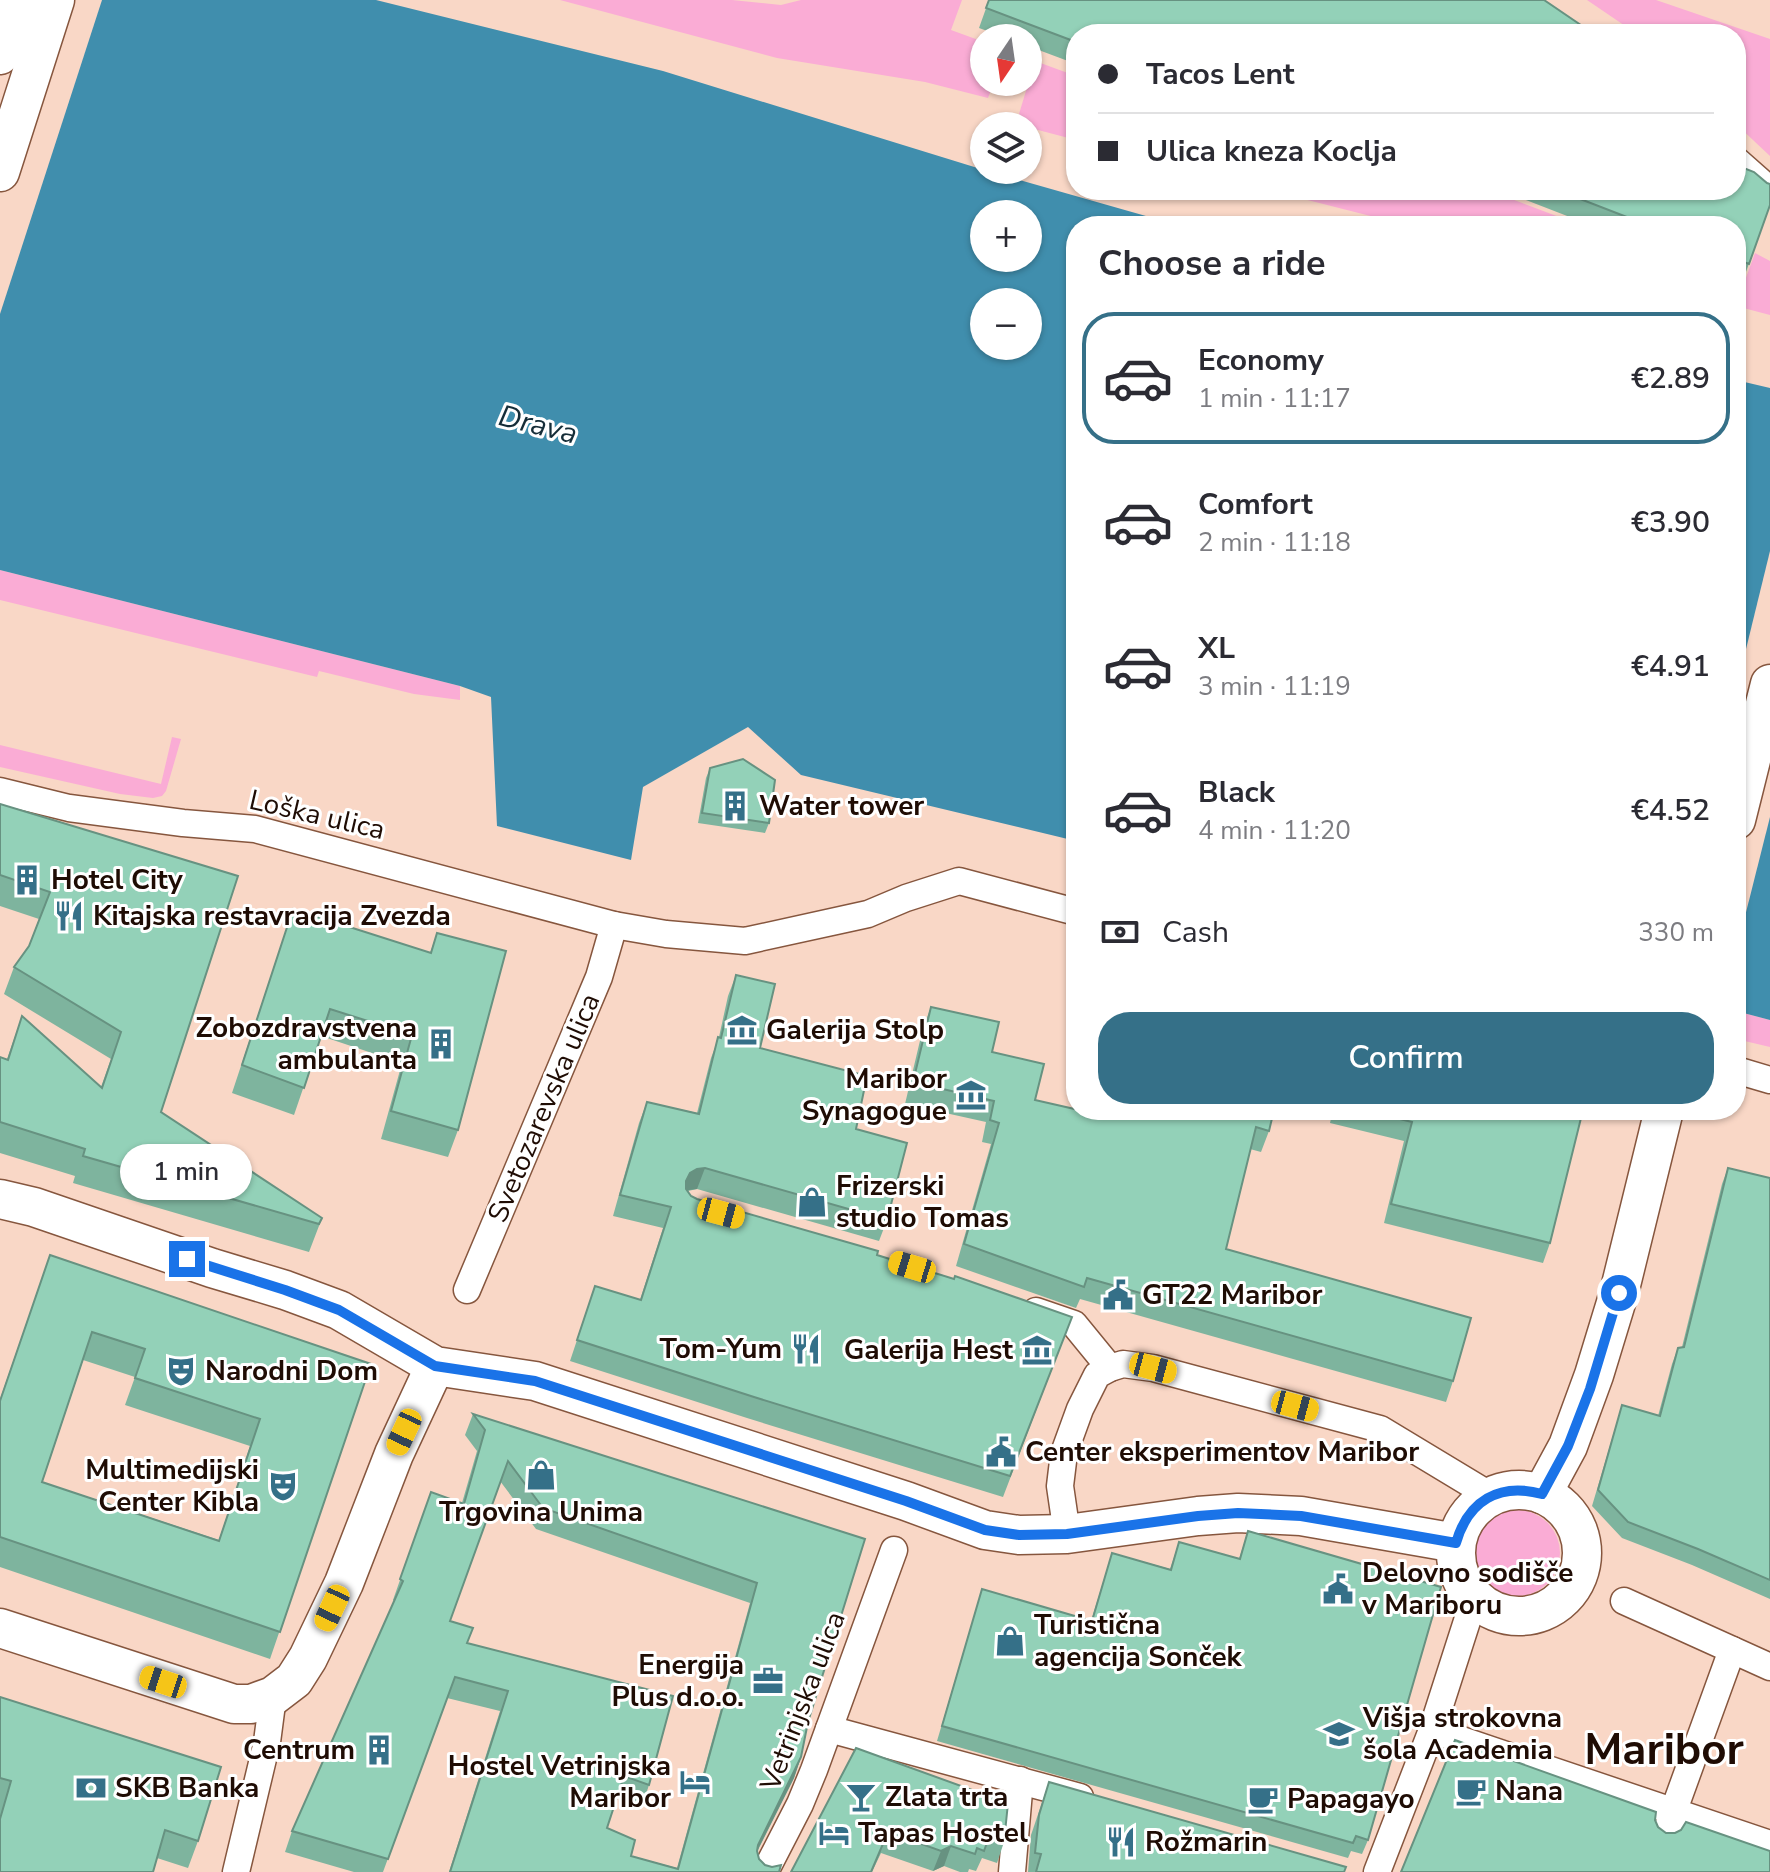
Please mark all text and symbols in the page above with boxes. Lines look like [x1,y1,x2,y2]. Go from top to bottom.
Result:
north arrow [970,24,1042,96]
map controls [970,24,1042,360]
text: Tacos Lent [1146,54,1295,95]
button: layers [970,112,1042,184]
text: Ulica kneza Koclja [1146,131,1397,172]
button: + [970,200,1042,272]
text: Choose a ride [1098,239,1326,288]
button: − [970,288,1042,360]
text: Economy [1198,340,1324,381]
icon: car [1102,342,1174,414]
text: €2.89 [1631,358,1710,399]
text: 1 min · 11:17 [1198,381,1351,416]
water label: Drava [494,395,582,455]
text: Comfort [1198,484,1313,525]
icon: car [1102,486,1174,558]
text: €3.90 [1631,502,1710,543]
text: 2 min · 11:18 [1198,525,1351,560]
text: XL [1198,628,1235,669]
icon: car [1102,630,1174,702]
text: €4.91 [1631,646,1710,687]
text: 3 min · 11:19 [1198,669,1351,704]
text: Black [1198,772,1275,813]
icon: car [1102,774,1174,846]
street label: Loška ulica [245,781,389,849]
place label: Water tower [759,787,924,825]
building icon: Water tower [718,789,752,823]
text: €4.52 [1631,790,1710,831]
text: 4 min · 11:20 [1198,813,1351,848]
place label: Hotel City [51,861,183,899]
building icon: Hotel City [10,863,44,897]
place label: Kitajska restavracija Zvezda [93,897,451,935]
restaurant icon: Kitajska restavracija Zvezda [52,899,86,933]
icon: cash [1098,910,1142,954]
text: Cash [1162,912,1229,953]
text: 330 m [1638,915,1714,950]
street label: Svetozarevska ulica [479,988,609,1228]
place label: Zobozdravstvena ambulanta [196,1009,417,1079]
place label: Galerija Stolp [766,1011,944,1049]
button: Confirm [1098,1012,1714,1104]
museum icon: Galerija Stolp [725,1013,759,1047]
building icon: Zobozdravstvena ambulanta [424,1027,458,1061]
place label: Maribor Synagogue [802,1060,947,1130]
museum icon: Maribor Synagogue [954,1078,988,1112]
callout: 1 min [121,1143,253,1199]
text: 1 min [153,1154,219,1189]
place label: Frizerski studio Tomas [836,1167,1009,1237]
shop icon: Frizerski studio Tomas [795,1185,829,1219]
car [695,1195,747,1231]
route end [169,1241,205,1277]
car [886,1249,938,1285]
route start [1601,1275,1637,1311]
place label: GT22 Maribor [1142,1276,1322,1314]
public building icon: GT22 Maribor [1101,1278,1135,1312]
place label: Tom-Yum [659,1330,782,1368]
place label: Galerija Hest [844,1331,1013,1369]
restaurant icon: Tom-Yum [789,1332,823,1366]
museum icon: Galerija Hest [1020,1333,1054,1367]
car [1127,1350,1179,1386]
place label: Narodni Dom [205,1352,378,1390]
theatre icon: Narodni Dom [164,1354,198,1388]
car [1269,1388,1321,1424]
car [383,1405,425,1459]
place label: Center eksperimentov Maribor [1025,1433,1419,1471]
public building icon: Center eksperimentov Maribor [984,1435,1018,1469]
place label: Multimedijski Center Kibla [85,1451,259,1521]
shop icon: Trgovina Unima [524,1458,558,1492]
theatre icon: Multimedijski Center Kibla [266,1469,300,1503]
place label: Trgovina Unima [439,1493,643,1531]
place label: Delovno sodišče v Mariboru [1361,1554,1574,1624]
public building icon: Delovno sodišče v Mariboru [1321,1572,1355,1606]
car [311,1581,353,1635]
street label: Vetrinjska ulica [751,1606,855,1797]
place label: Turistična agencija Sonček [1034,1606,1243,1676]
shop icon: Turistična agencija Sonček [993,1624,1027,1658]
place label: Energija Plus d.o.o. [612,1646,744,1716]
car [136,1663,190,1701]
office icon: Energija Plus d.o.o. [751,1664,785,1698]
place label: Višja strokovna šola Academia [1362,1699,1562,1769]
school or university icon: Višja strokovna šola Academia [1322,1717,1356,1751]
district label: Maribor [1584,1720,1745,1780]
place label: Centrum [243,1731,355,1769]
building icon: Centrum [362,1733,396,1767]
place label: Hostel Vetrinjska Maribor [448,1747,671,1817]
hotel icon: Hostel Vetrinjska Maribor [678,1765,712,1799]
place label: SKB Banka [115,1769,259,1807]
bank icon: SKB Banka [74,1771,108,1805]
place label: Nana [1495,1772,1563,1810]
cafe icon: Nana [1454,1774,1488,1808]
place label: Zlata trta [885,1778,1008,1816]
bar icon: Zlata trta [844,1780,878,1814]
place label: Papagayo [1287,1780,1415,1818]
cafe icon: Papagayo [1246,1782,1280,1816]
place label: Tapas Hostel [858,1814,1028,1852]
hotel icon: Tapas Hostel [817,1816,851,1850]
place label: Rožmarin [1145,1823,1267,1861]
restaurant icon: Rožmarin [1104,1825,1138,1859]

